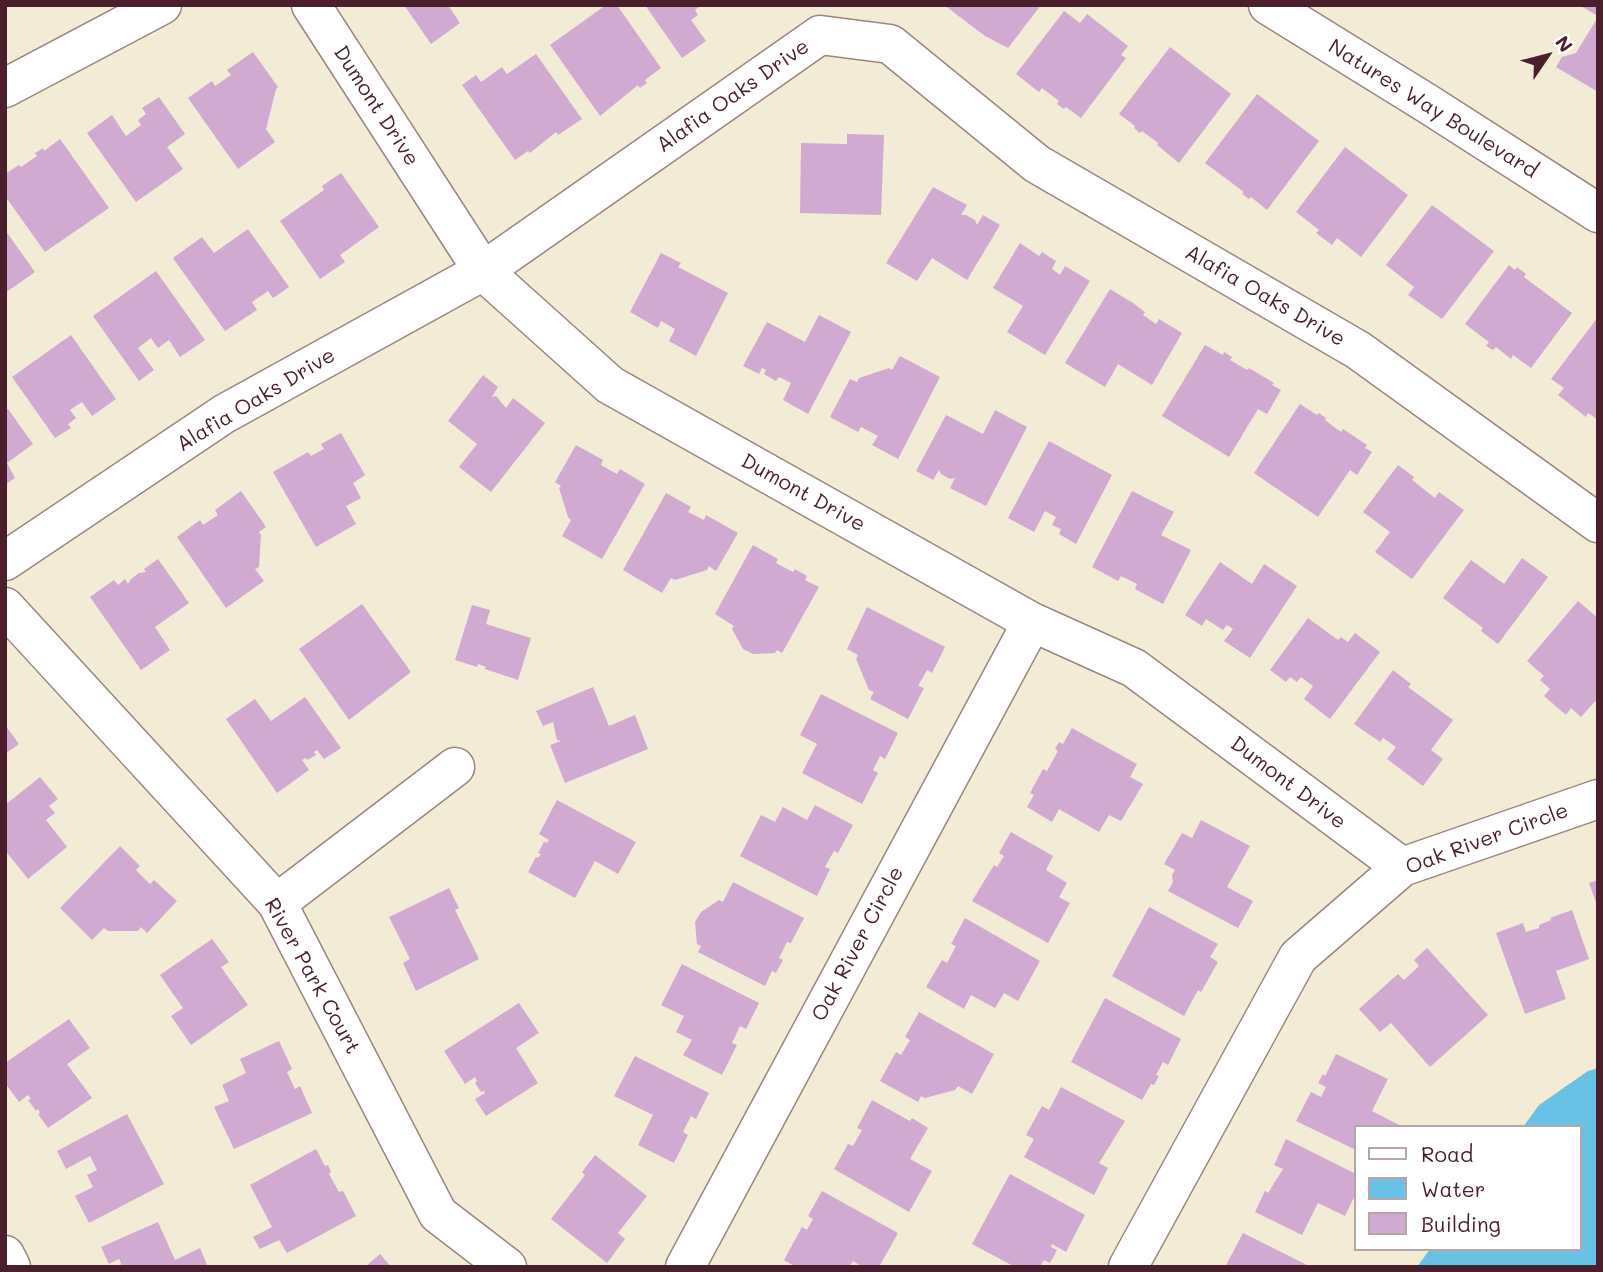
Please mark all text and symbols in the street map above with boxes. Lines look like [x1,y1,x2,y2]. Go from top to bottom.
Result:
north arrow [1512,21,1582,91]
text: N [1550,31,1579,57]
street label: Alafia Oaks Drive [652,34,814,158]
street label: Natures Way Boulevard [1324,34,1542,184]
street label: Dumont Drive [328,41,424,171]
street label: Alafia Oaks Drive [1181,240,1349,352]
street label: Alafia Oaks Drive [172,343,340,457]
street label: Dumont Drive [736,448,870,538]
street label: Dumont Drive [1225,731,1351,835]
street label: Oak River Circle [1402,798,1572,880]
street label: Oak River Circle [807,862,909,1026]
street label: River Park Court [259,894,365,1058]
legend [1354,1125,1582,1251]
text: Road [1421,1140,1473,1167]
text: Water [1421,1175,1485,1202]
text: Building [1421,1210,1501,1237]

